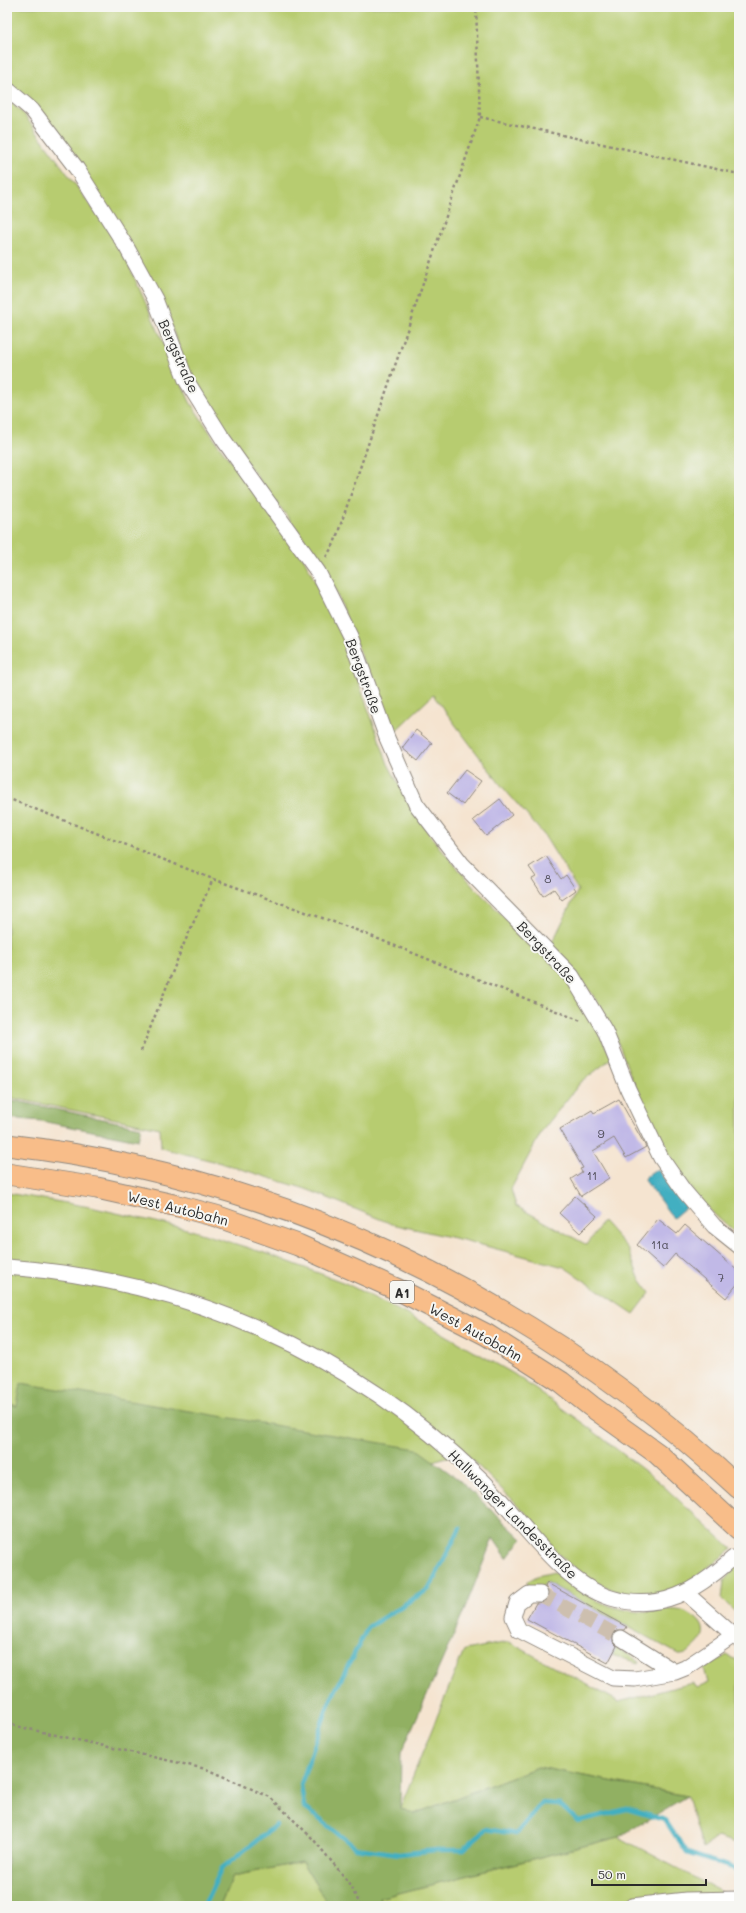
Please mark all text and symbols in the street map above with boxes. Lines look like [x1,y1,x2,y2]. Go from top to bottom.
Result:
street label: Bergstraße [154,316,204,396]
street label: Bergstraße [342,636,386,716]
house number: 8 [544,870,552,886]
street label: Bergstraße [513,917,581,987]
house number: 9 [597,1125,605,1141]
house number: 11 [587,1167,597,1183]
street label: West Autobahn [125,1186,231,1230]
house number: 11a [651,1236,669,1252]
house number: 7 [718,1269,725,1285]
road number: A1 [390,1281,414,1303]
street label: West Autobahn [426,1299,526,1365]
street label: Hallwanger Landesstraße [444,1445,582,1583]
scale bar [592,1861,706,1887]
text: 50 m [598,1866,626,1882]

